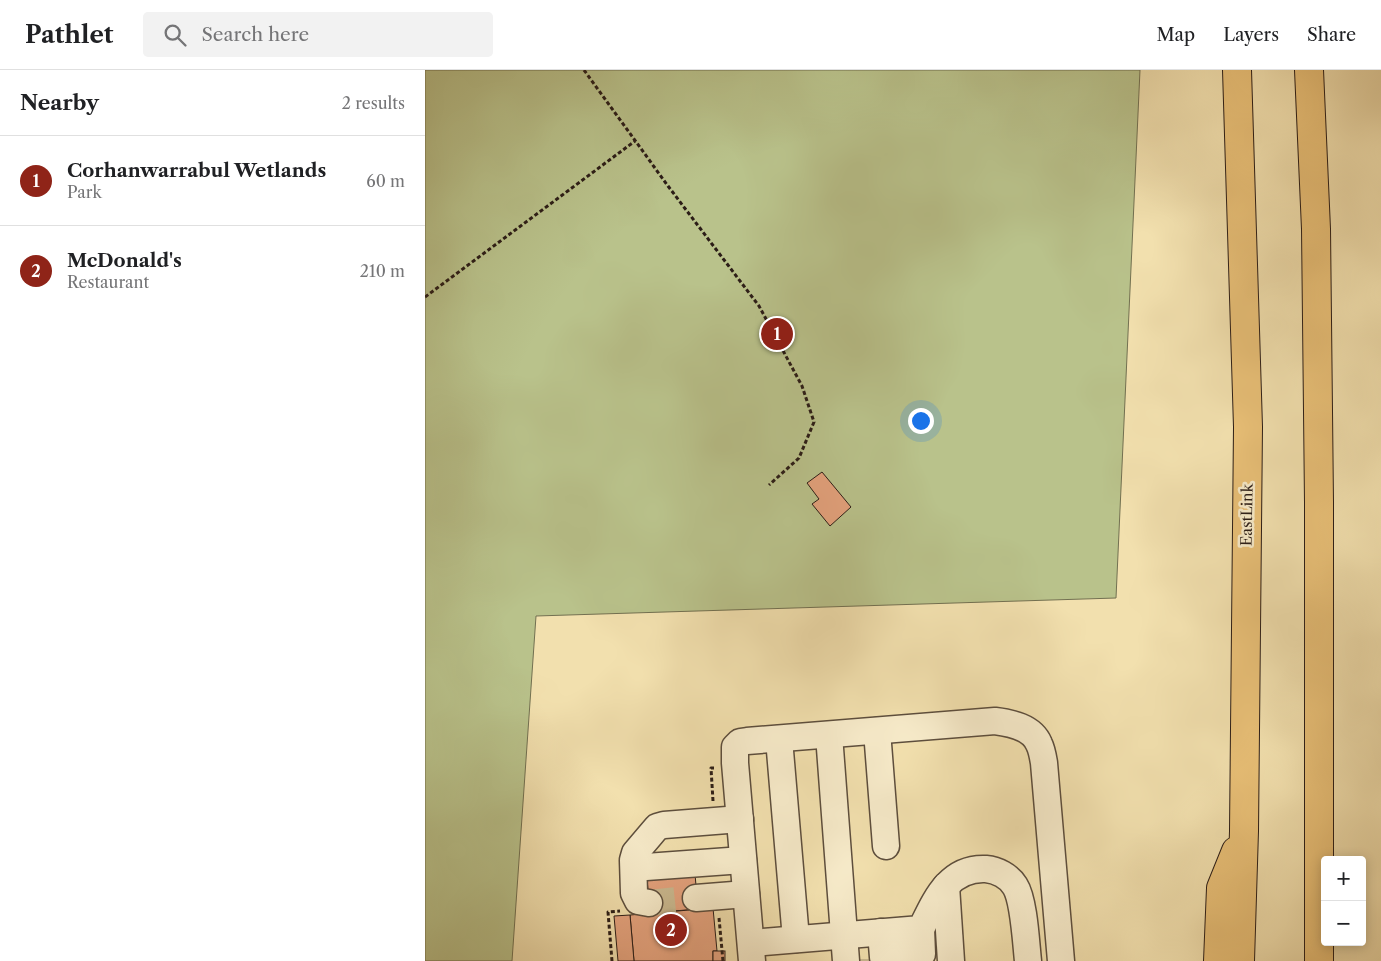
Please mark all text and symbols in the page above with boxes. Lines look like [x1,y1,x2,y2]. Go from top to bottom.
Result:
search box [143,12,493,57]
text: Pathlet [25,20,113,49]
icon: search [161,21,189,49]
text: Search here [201,23,309,46]
text: Map [1157,24,1195,46]
text: Layers [1223,24,1279,46]
text: Share [1307,24,1356,46]
text: Nearby [20,90,99,115]
text: 2 results [342,93,405,113]
text: Corhanwarrabul Wetlands [67,159,326,182]
text: 1 [32,171,40,191]
text: 60 m [366,171,405,191]
text: Park [67,182,102,202]
text: McDonald's [67,249,182,272]
text: 2 [31,261,41,281]
text: 210 m [360,261,405,281]
text: Restaurant [67,272,149,292]
pin: 1 [761,315,793,353]
your location [908,408,934,434]
street label: EastLink [1236,482,1257,546]
map controls [1321,856,1366,946]
button: + [1321,856,1366,901]
button: − [1321,901,1366,946]
pin: 2 [655,911,687,949]

